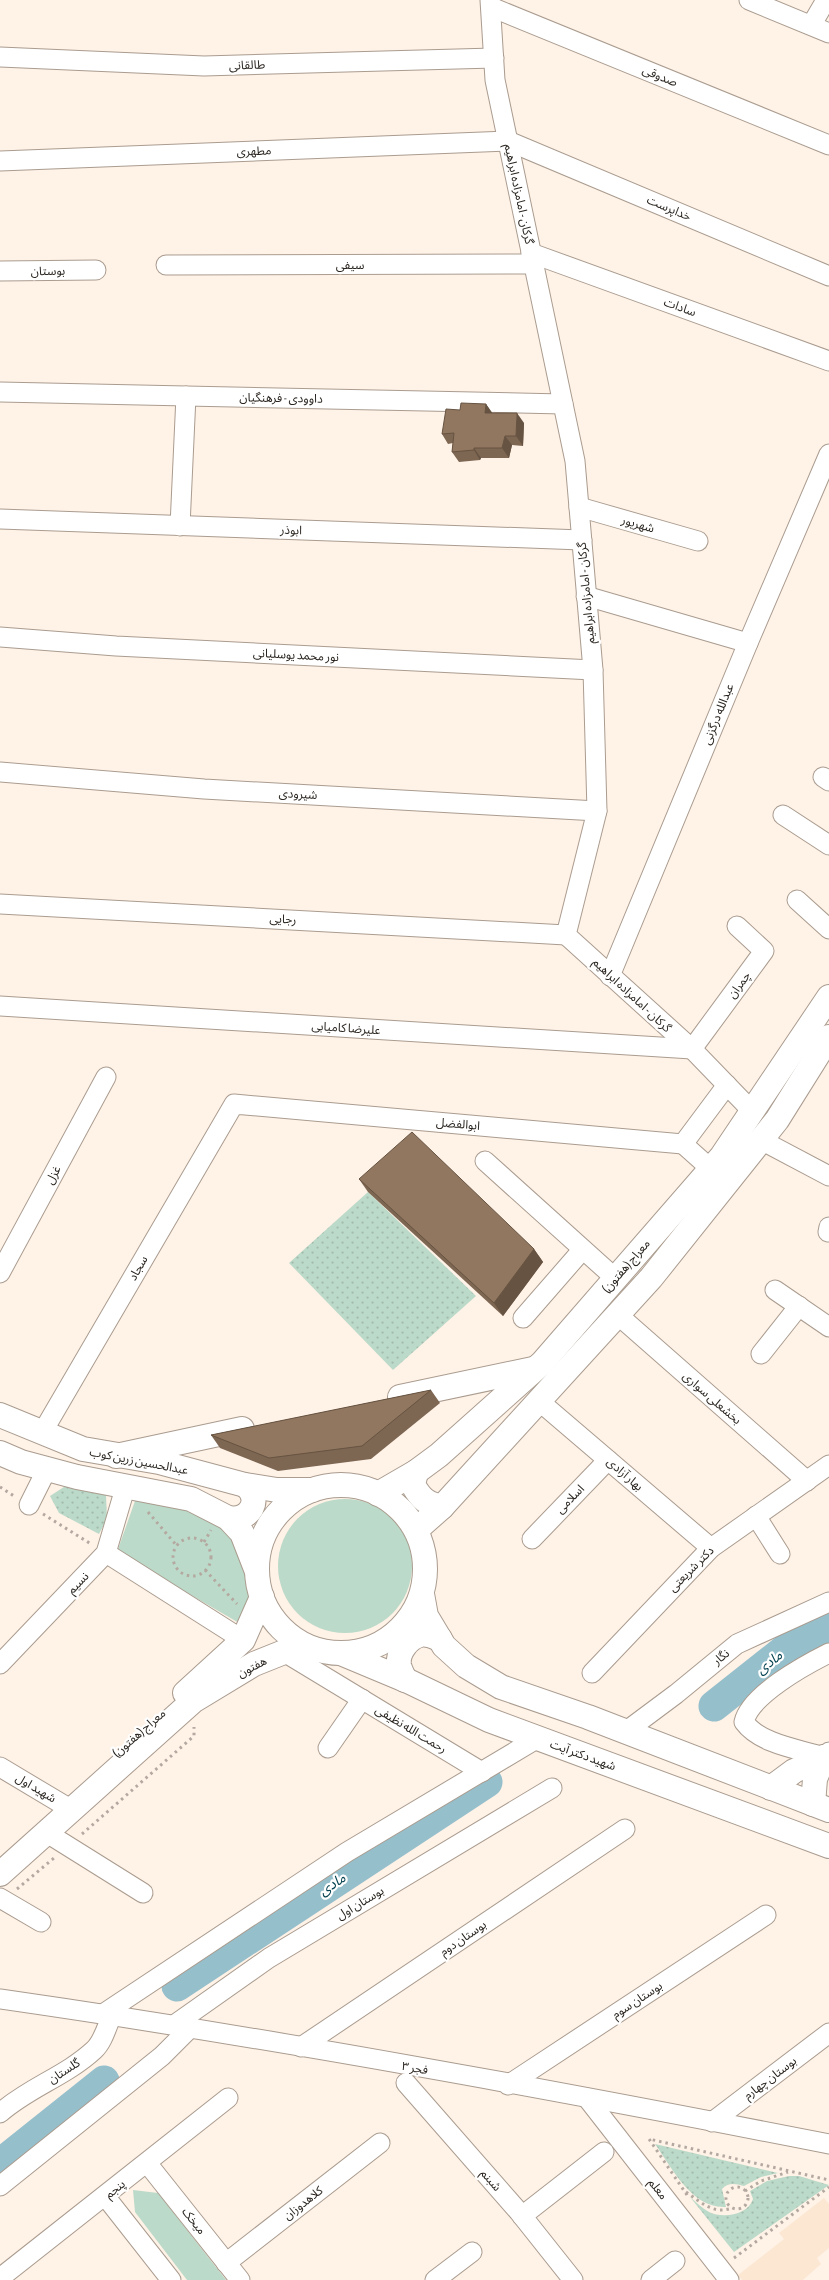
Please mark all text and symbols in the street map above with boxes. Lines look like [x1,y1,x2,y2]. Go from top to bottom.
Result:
street label: طالقانی [229,57,265,73]
street label: صدوقی [640,63,680,89]
street label: مطهری [236,143,272,159]
street label: گرکان - امامزاده ابراهیم [500,143,537,247]
street label: خداپرست [644,192,693,225]
street label: سیفی [336,258,364,272]
street label: بوستان [31,264,65,278]
street label: سادات [662,295,698,319]
street label: داوودی - فرهنگیان [239,390,323,406]
street label: شهریور [619,512,656,535]
street label: ابوذر [279,523,302,537]
street label: گرکان - امامزاده ابراهیم [574,540,599,644]
street label: نور محمد یوسلیانی [253,646,339,664]
street label: عبدالله درگزنی [699,681,737,747]
street label: شیرودی [278,786,318,802]
street label: رجایی [269,911,297,927]
street label: گرکان - امامزاده ابراهیم [589,955,675,1037]
street label: چمران [725,969,754,1002]
street label: علیرضا کامیابی [311,1019,381,1037]
street label: ابوالفضل [436,1115,481,1133]
street label: غزل [42,1163,64,1187]
street label: معراج (هفتون) [599,1236,654,1297]
street label: سجاد [125,1253,151,1283]
street label: بخشعلی سواری [680,1369,744,1427]
street label: عبدالحسین زرین کوب [88,1445,190,1478]
street label: بهار آزادی [604,1454,646,1494]
street label: اسلامی [553,1482,587,1516]
street label: دکتر شریعتی [665,1543,717,1595]
street label: نسیم [64,1569,93,1598]
street label: نگار [709,1646,732,1668]
water label: مادی [753,1646,786,1678]
street label: هفتون [235,1654,269,1680]
street label: رحمت الله نظیفی [373,1702,449,1756]
street label: معراج (هفتون) [109,1706,170,1761]
street label: شهید دکتر آیت [548,1737,618,1773]
street label: شهید اول [13,1771,59,1806]
water label: مادی [316,1869,349,1899]
street label: بوستان اول [334,1883,386,1923]
street label: بوستان دوم [437,1917,490,1960]
street label: بوستان سوم [609,1979,666,2023]
street label: بوستان چهارم [741,2054,800,2104]
street label: گلستان [46,2055,83,2086]
street label: فجر ۳ [401,2059,429,2077]
street label: شبنم [476,2166,504,2195]
street label: معلم [644,2176,671,2204]
street label: پنجم [102,2177,129,2203]
street label: کلاهدوزان [281,2183,326,2223]
street label: میخک [179,2205,209,2237]

